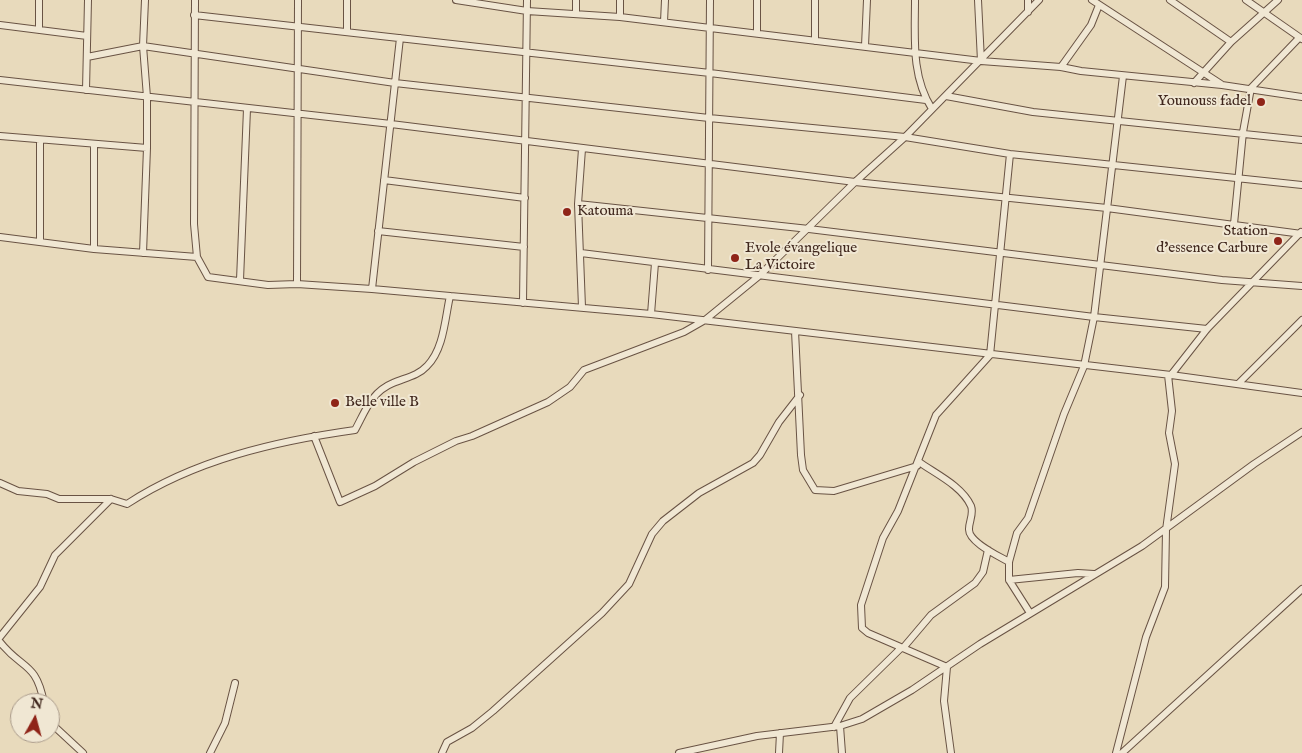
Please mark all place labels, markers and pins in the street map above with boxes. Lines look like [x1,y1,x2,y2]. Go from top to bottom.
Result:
place label: Younouss fadel [1157,93,1251,111]
marker: Younouss fadel [1255,96,1267,108]
place label: Katouma [577,203,633,221]
marker: Katouma [561,206,573,218]
place label: Station d'essence Carbure [1156,223,1268,258]
marker: Station d'essence Carbure [1272,235,1284,247]
place label: Evole évangelique La Victoire [745,240,857,275]
marker: Evole évangelique La Victoire [729,252,741,264]
place label: Belle ville B [345,394,419,412]
marker: Belle ville B [329,397,341,409]

